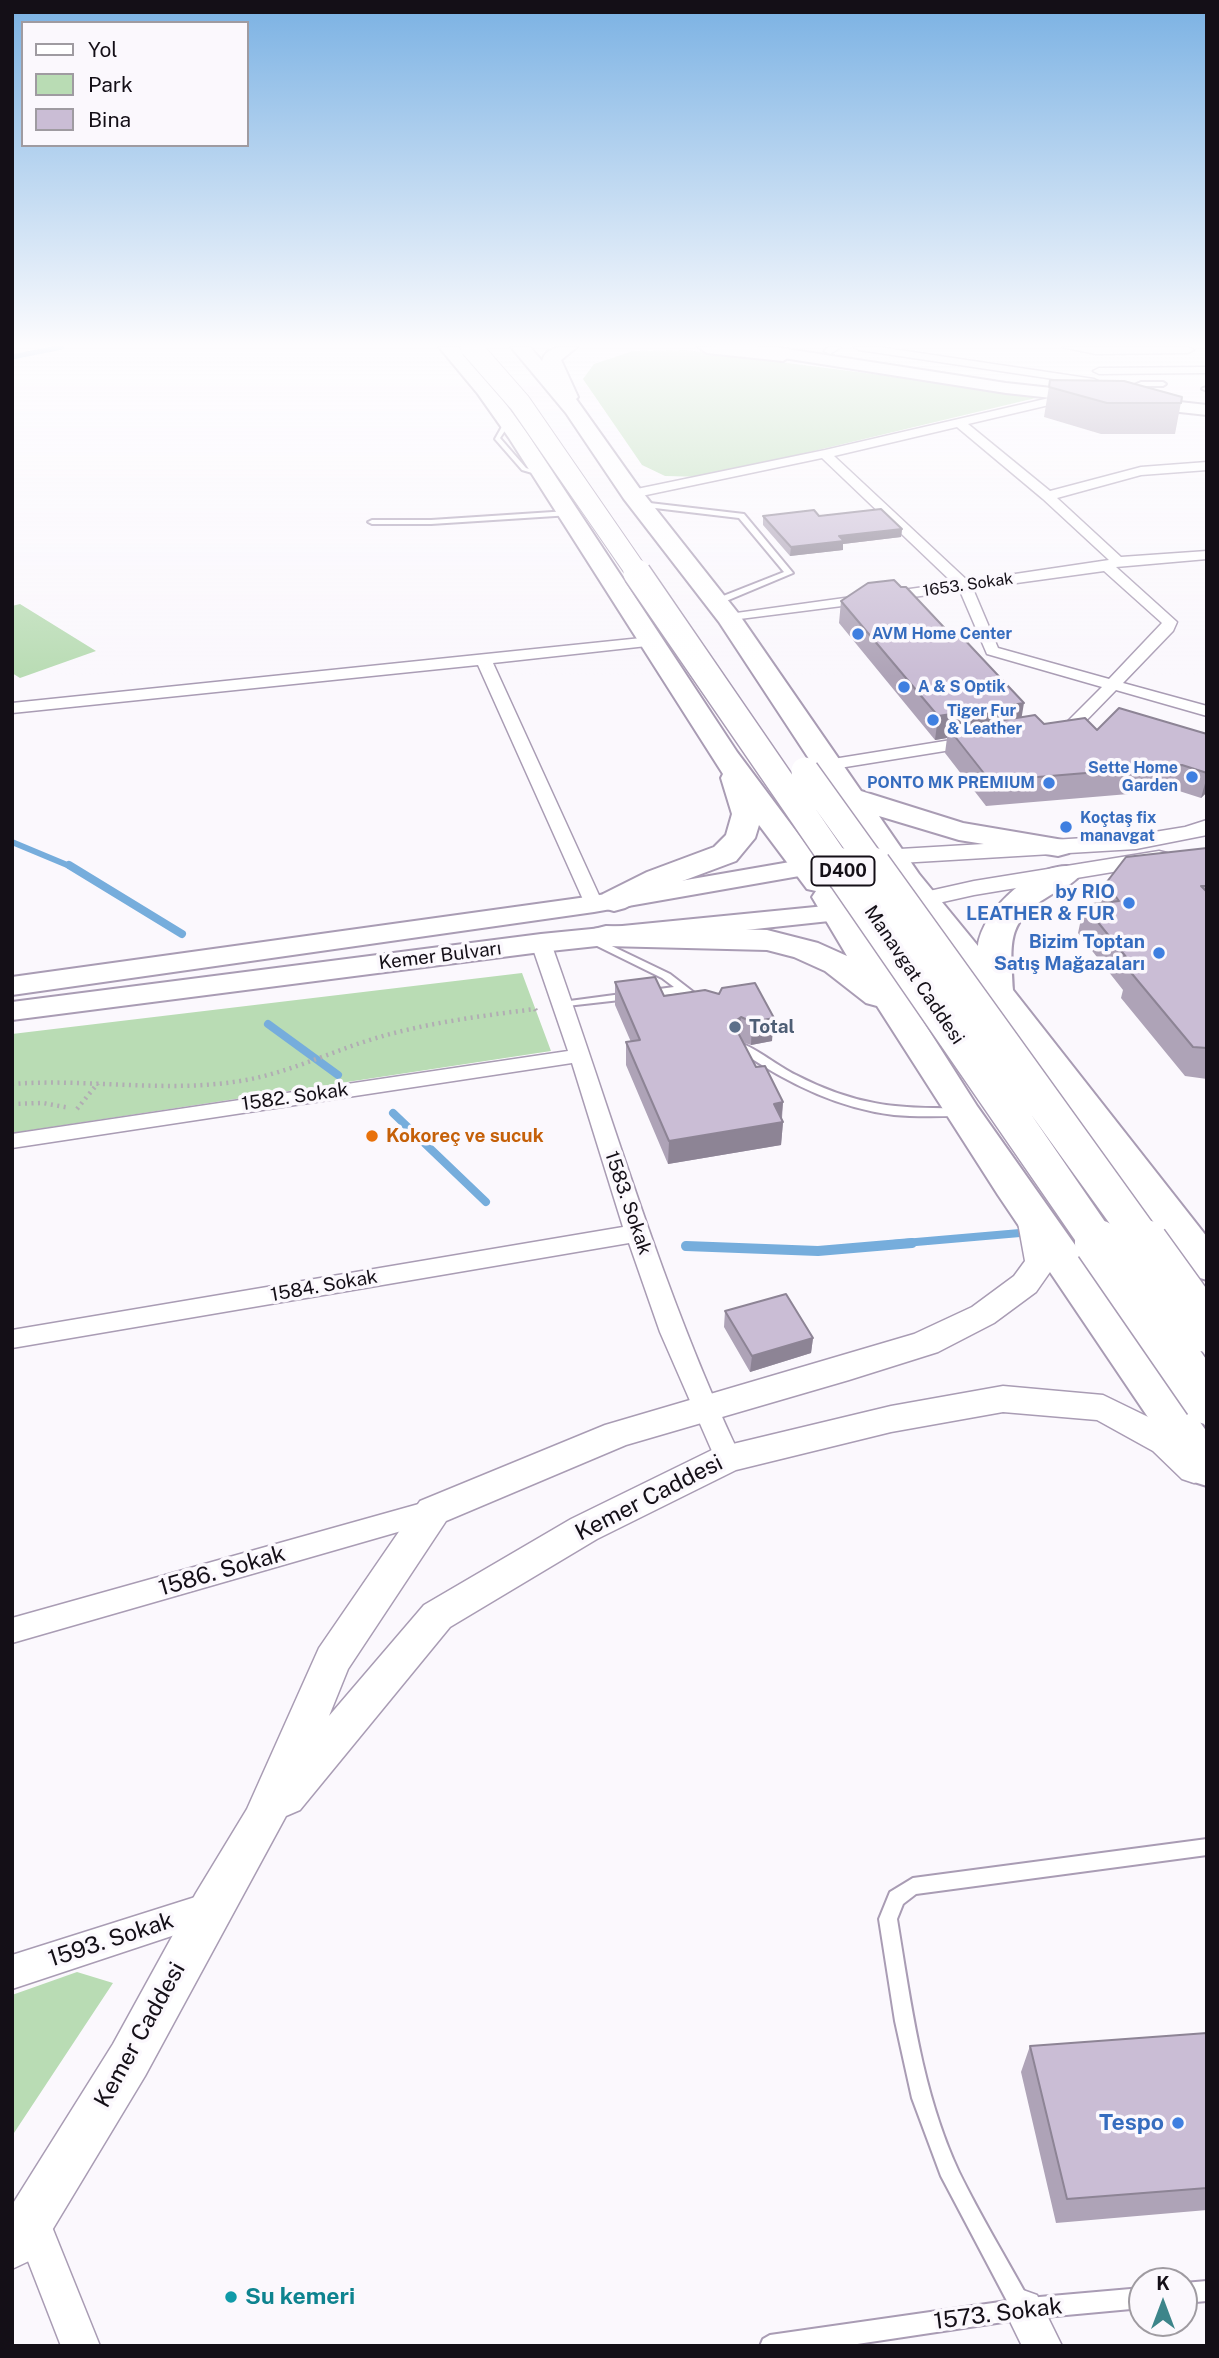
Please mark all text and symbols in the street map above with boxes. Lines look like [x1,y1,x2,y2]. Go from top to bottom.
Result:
legend [21,21,248,147]
text: Yol [88,37,118,62]
text: Park [88,72,133,97]
text: Bina [88,107,131,132]
street label: 1653. Sokak [922,569,1014,601]
place label: AVM Home Center [872,624,1012,644]
marker: AVM Home Center [850,626,866,642]
place label: A & S Optik [918,677,1006,697]
marker: A & S Optik [896,679,912,695]
place label: Tiger Fur & Leather [947,701,1022,739]
marker: Tiger Fur & Leather [925,712,941,728]
place label: Sette Home Garden [1088,758,1178,796]
marker: Sette Home Garden [1184,769,1200,785]
place label: PONTO MK PREMIUM [867,773,1035,793]
marker: PONTO MK PREMIUM [1041,775,1057,791]
place label: Koçtaş fix manavgat [1080,808,1156,846]
marker: Koçtaş fix manavgat [1058,819,1074,835]
road number: D400 [812,856,874,886]
place label: by RIO LEATHER & FUR [966,881,1115,925]
marker: by RIO LEATHER & FUR [1121,895,1137,911]
street label: Manavgat Caddesi [859,901,969,1049]
place label: Bizim Toptan Satış Mağazaları [994,931,1145,975]
street label: Kemer Bulvarı [377,937,503,975]
marker: Bizim Toptan Satış Mağazaları [1151,945,1167,961]
place label: Total [749,1016,795,1038]
marker: Total [727,1019,743,1035]
street label: 1582. Sokak [240,1078,350,1116]
place label: Kokoreç ve sucuk [386,1125,544,1147]
marker: Kokoreç ve sucuk [364,1128,380,1144]
street label: 1583. Sokak [600,1148,656,1258]
street label: 1584. Sokak [269,1265,379,1307]
street label: Kemer Caddesi [571,1449,727,1547]
street label: 1586. Sokak [155,1540,289,1602]
street label: 1593. Sokak [45,1907,177,1973]
street label: Kemer Caddesi [89,1958,191,2112]
place label: Tespo [1099,2109,1164,2137]
marker: Tespo [1170,2115,1186,2131]
north arrow [1128,2267,1198,2337]
text: K [1156,2272,1170,2294]
place label: Su kemeri [245,2283,355,2311]
marker: Su kemeri [223,2289,239,2305]
street label: 1573. Sokak [932,2292,1064,2336]

